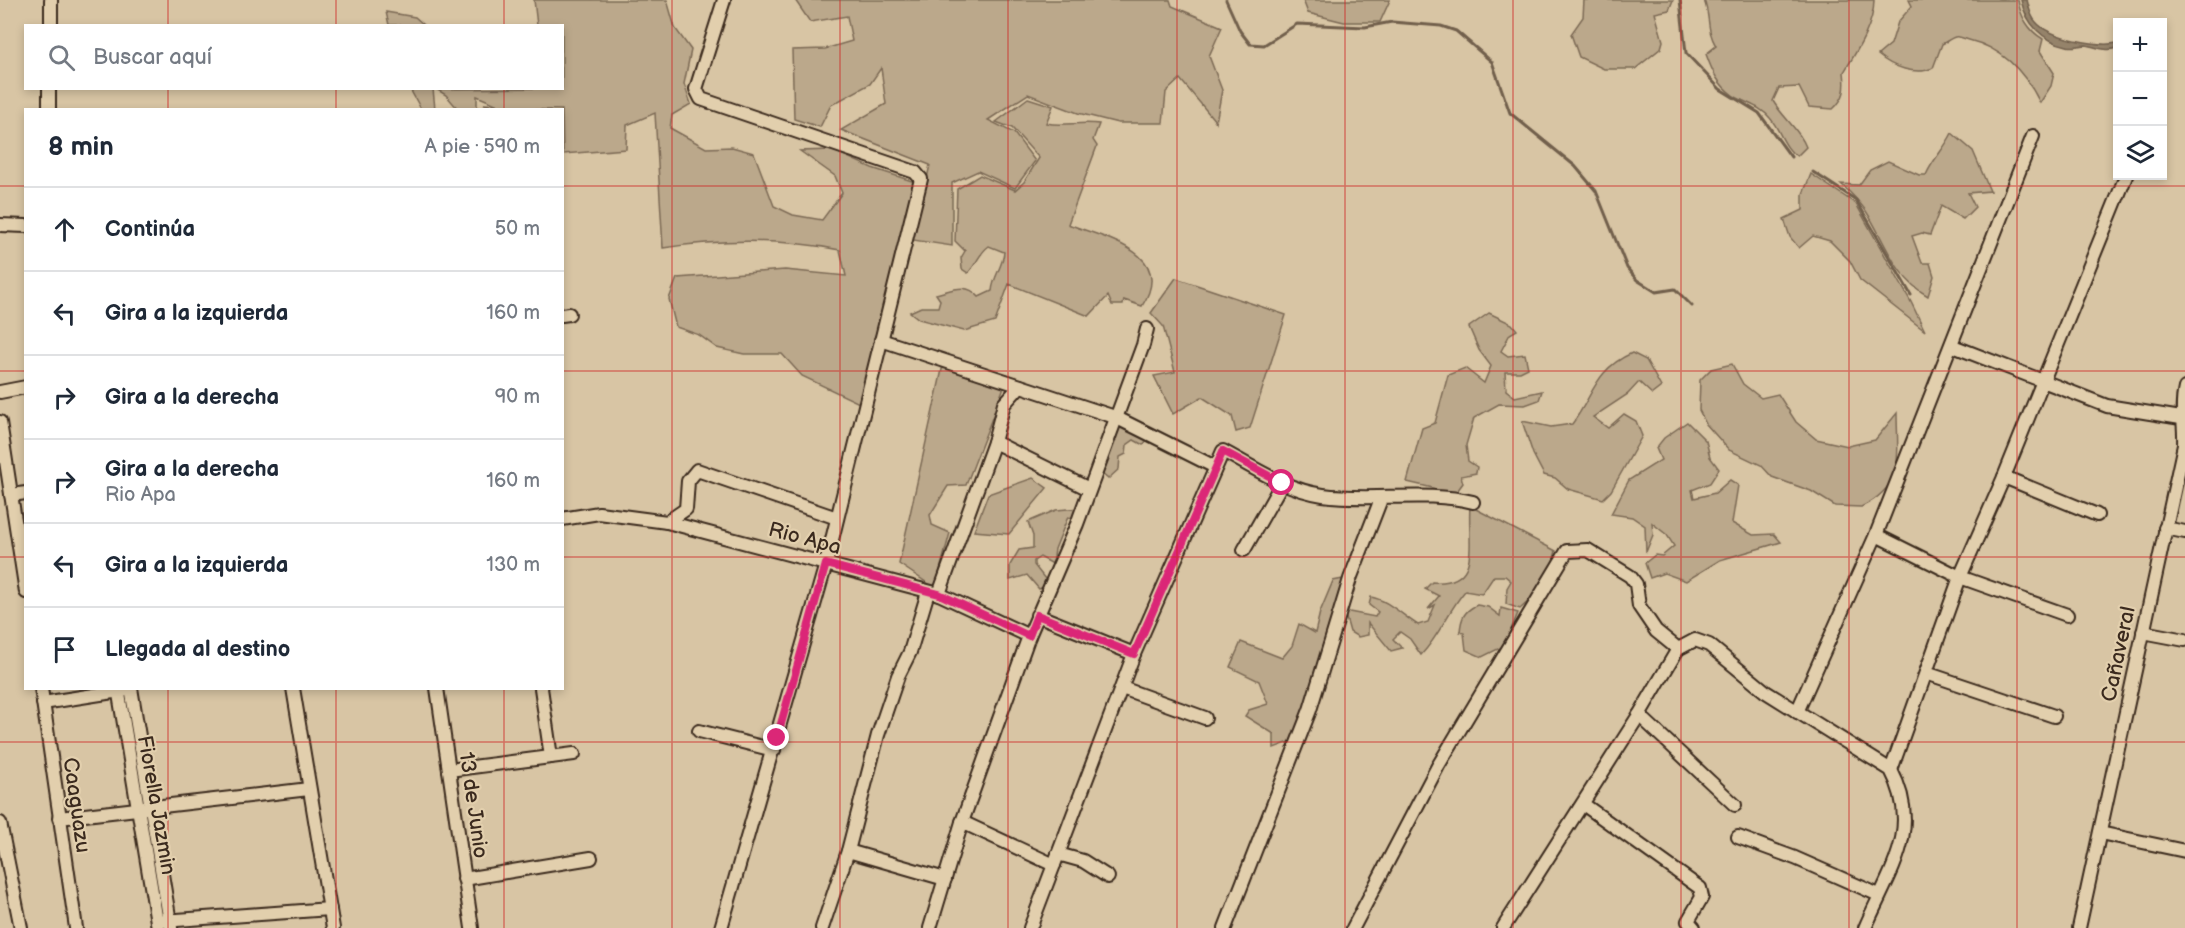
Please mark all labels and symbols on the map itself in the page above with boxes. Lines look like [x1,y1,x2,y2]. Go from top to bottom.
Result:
route start [1268,469,1294,495]
street label: Rio Apa [766,517,844,560]
street label: Cañaveral [2096,604,2141,704]
route end [763,724,789,750]
street label: Fiorella Jazmin [132,733,181,877]
street label: 13 de Junio [454,750,493,860]
street label: Caaguazu [57,756,96,854]

